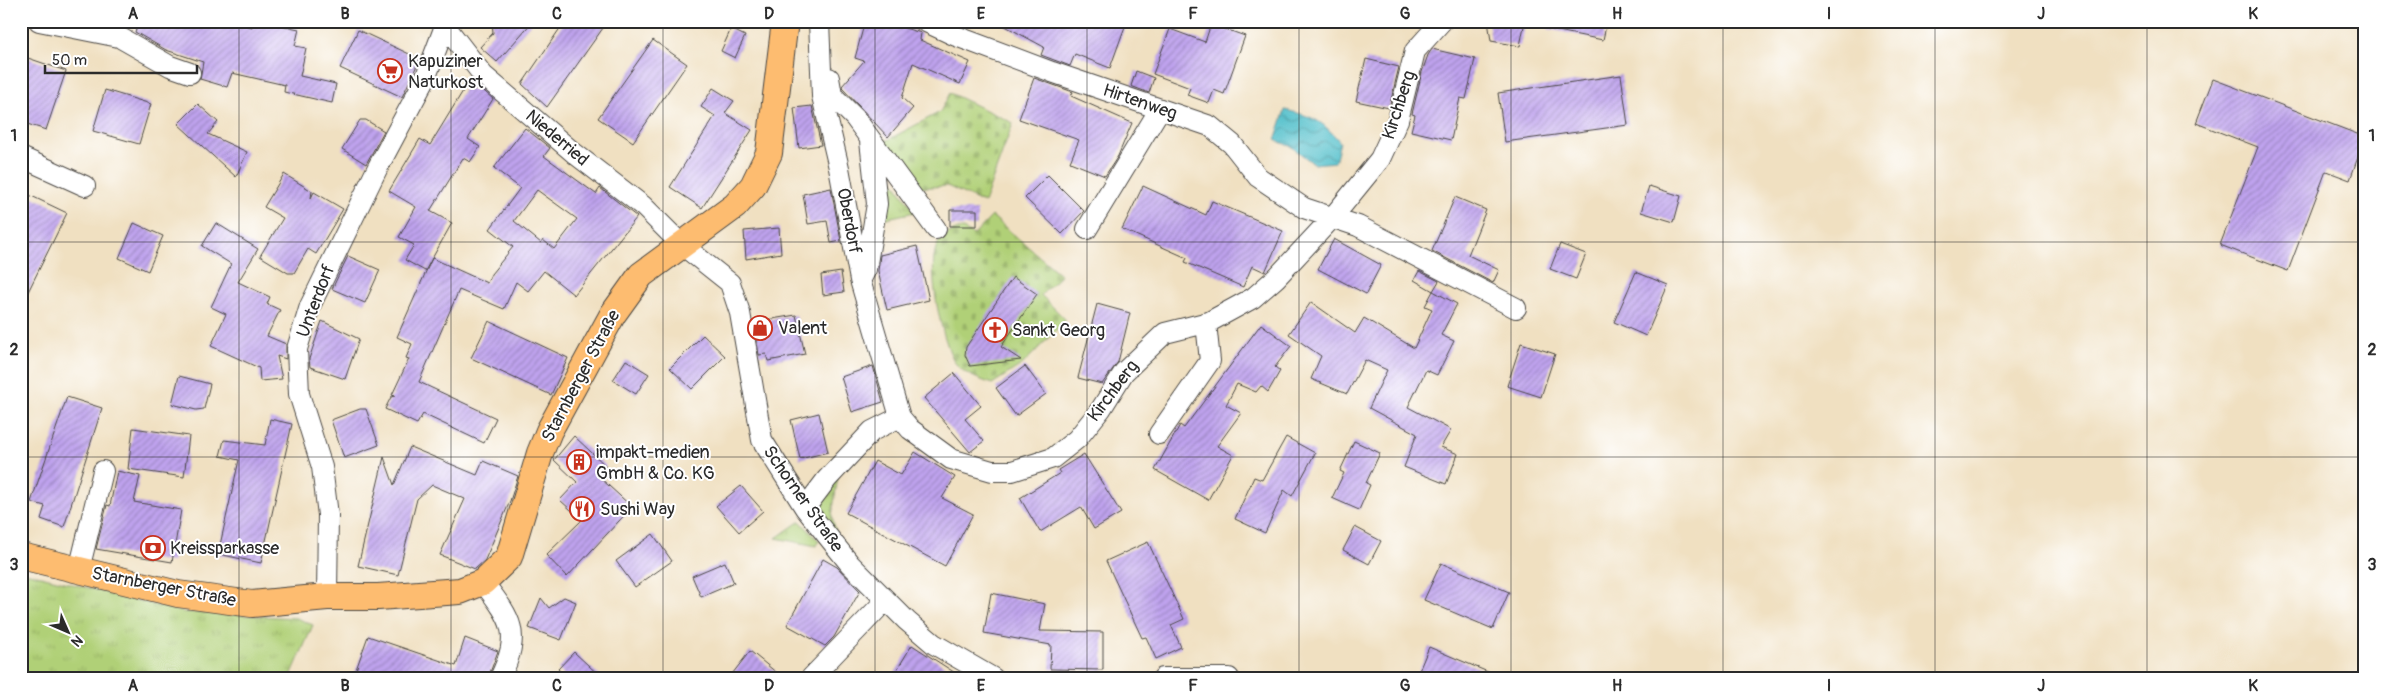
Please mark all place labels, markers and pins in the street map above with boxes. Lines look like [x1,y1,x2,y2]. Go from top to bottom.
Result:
place label: Kapuziner Naturkost [408,50,484,94]
supermarket icon: Kapuziner Naturkost [377,58,403,84]
shop icon: Valent [747,315,773,341]
place label: Valent [778,317,828,340]
church icon: Sankt Georg [982,317,1008,343]
place label: Sankt Georg [1012,319,1105,342]
place label: impakt-medien GmbH & Co. KG [596,441,715,485]
building icon: impakt-medien GmbH & Co. KG [566,449,592,475]
restaurant icon: Sushi Way [569,496,595,522]
place label: Sushi Way [600,498,675,521]
bank icon: Kreissparkasse [140,535,166,561]
place label: Kreissparkasse [170,537,279,560]

